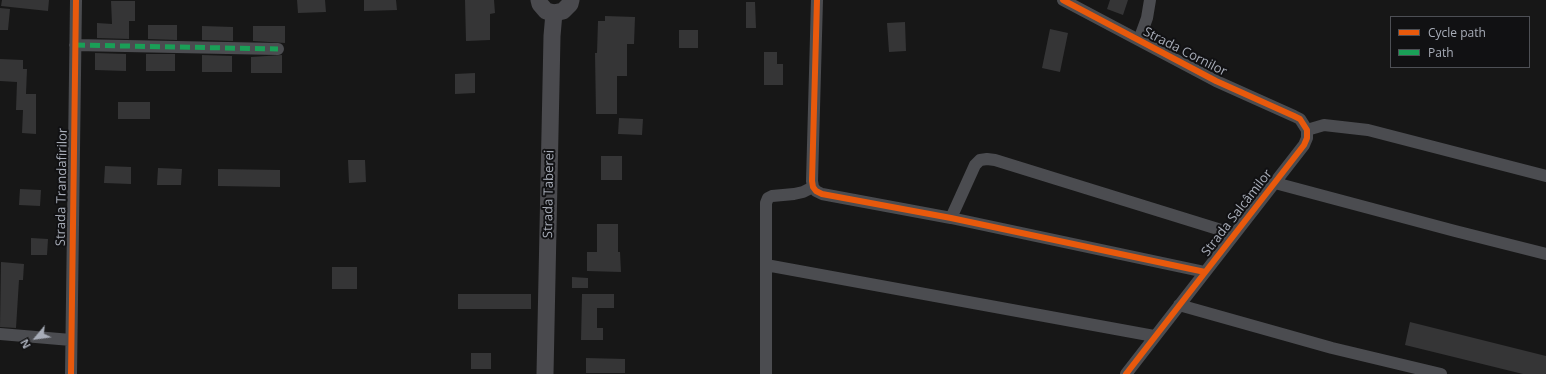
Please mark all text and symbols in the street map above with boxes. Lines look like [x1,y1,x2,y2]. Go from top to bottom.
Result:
legend [1390,16,1530,68]
street label: Strada Cornilor [1141,24,1229,80]
text: Cycle path [1428,24,1486,41]
text: Path [1428,44,1454,61]
street label: Strada Trandafirilor [53,128,71,246]
street label: Strada Taberei [540,150,558,238]
street label: Strada Salcâmilor [1198,167,1276,259]
north arrow [16,318,56,358]
text: N [16,337,34,352]

